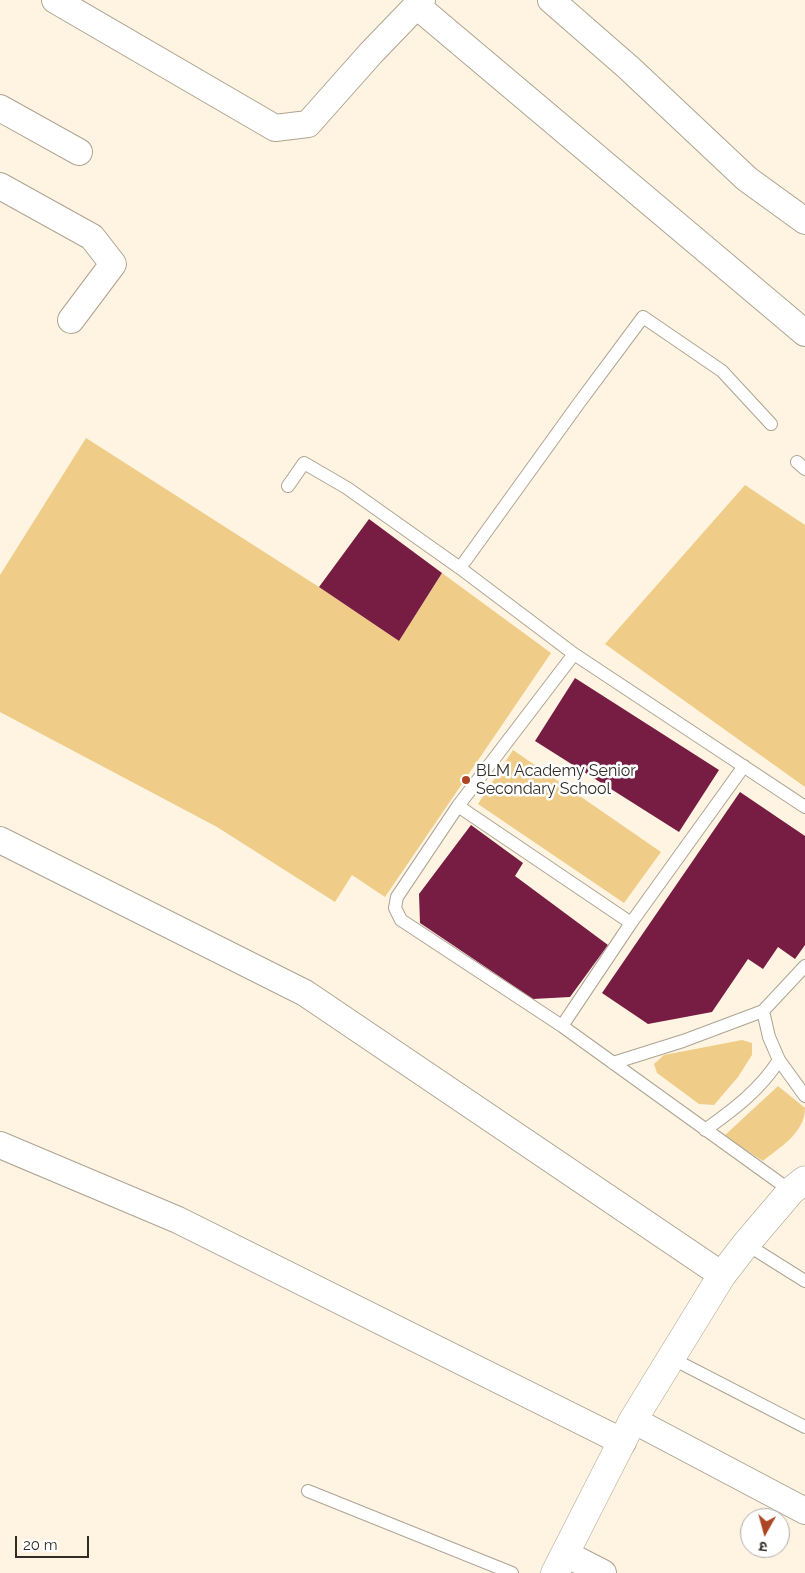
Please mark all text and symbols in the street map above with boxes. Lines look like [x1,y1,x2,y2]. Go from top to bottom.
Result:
place label: BLM Academy Senior Secondary School [476,761,636,799]
marker: BLM Academy Senior Secondary School [460,774,472,786]
north arrow [740,1508,790,1558]
scale bar [18,1526,91,1558]
text: 20 m [23,1536,58,1554]
text: उ [758,1538,768,1555]

